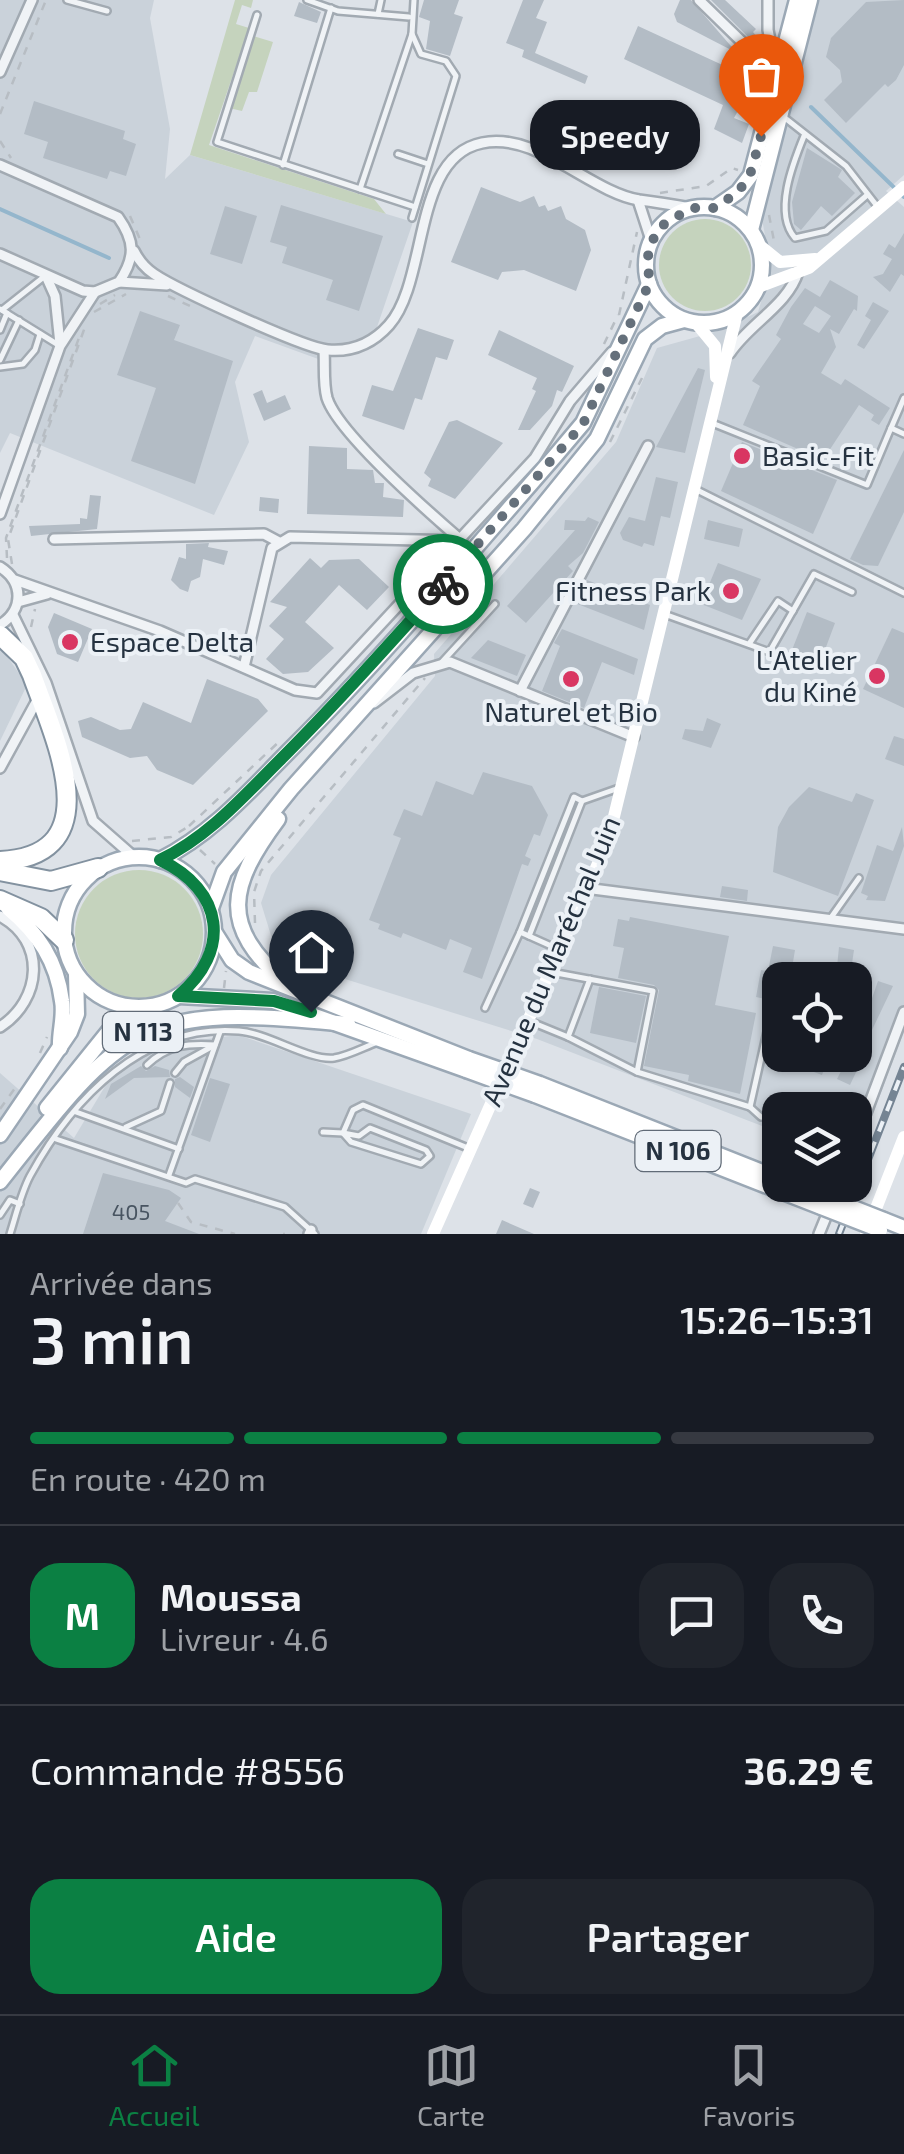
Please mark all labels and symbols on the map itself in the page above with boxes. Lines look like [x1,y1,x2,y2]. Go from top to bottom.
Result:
pin [719,34,804,137]
callout: Speedy [531,101,701,171]
place label: Basic-Fit [762,438,874,472]
marker: Basic-Fit [731,445,753,467]
courier [393,534,493,634]
place label: Fitness Park [555,573,711,607]
marker: Fitness Park [720,580,742,602]
place label: Espace Delta [90,624,254,658]
marker: Espace Delta [59,631,81,653]
place label: L'Atelier du Kiné [756,642,857,708]
marker: L'Atelier du Kiné [866,665,888,687]
marker: Naturel et Bio [560,668,582,690]
place label: Naturel et Bio [484,694,658,728]
street label: Avenue du Maréchal Juin [474,811,627,1111]
pin [269,910,354,1013]
road number: N 113 [103,1012,183,1052]
road number: N 106 [636,1131,720,1171]
house number: 405 [112,1198,150,1224]

